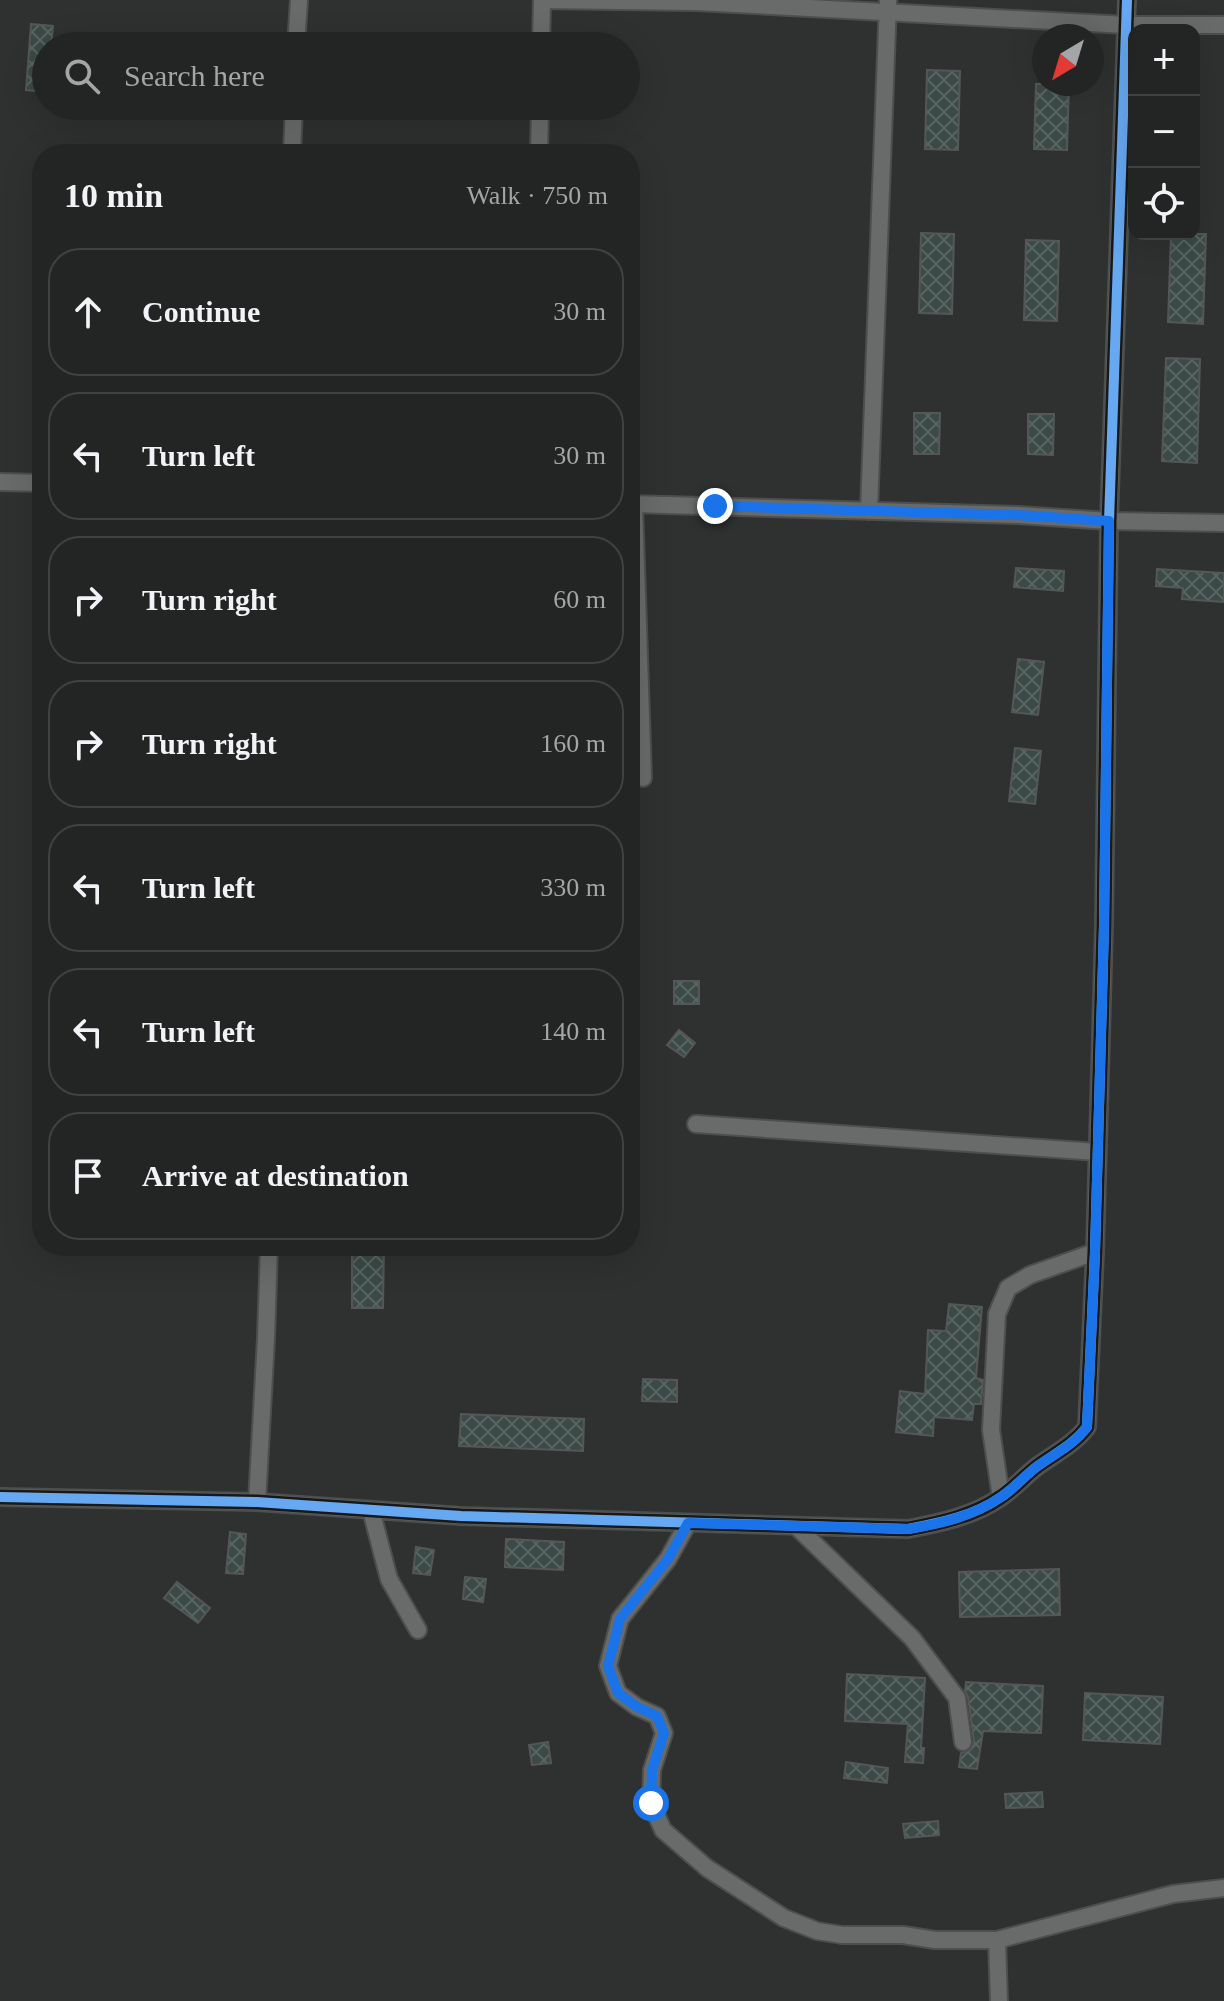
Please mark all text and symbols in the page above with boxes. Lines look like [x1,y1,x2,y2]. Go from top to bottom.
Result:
north arrow [1032,24,1104,96]
map controls [1128,24,1200,240]
button: + [1128,24,1200,96]
search box [32,32,640,120]
icon: search [60,54,104,98]
text: Search here [124,59,265,92]
button: − [1128,96,1200,168]
button: locate [1128,168,1200,240]
text: 10 min [64,177,163,214]
text: Walk · 750 m [466,181,608,210]
icon: ahead [66,290,110,334]
text: Continue [142,295,260,328]
text: 30 m [553,297,606,326]
icon: left [66,434,110,478]
text: Turn left [142,439,255,472]
text: 30 m [553,441,606,470]
route end [697,488,733,524]
icon: right [66,578,110,622]
text: Turn right [142,583,277,616]
text: 60 m [553,585,606,614]
icon: right [66,722,110,766]
text: Turn right [142,727,277,760]
text: 160 m [540,729,606,758]
icon: left [66,866,110,910]
text: Turn left [142,871,255,904]
text: 330 m [540,873,606,902]
icon: left [66,1010,110,1054]
text: Turn left [142,1015,255,1048]
text: 140 m [540,1017,606,1046]
icon: arrive [66,1154,110,1198]
text: Arrive at destination [142,1159,409,1192]
route start [633,1785,669,1821]

